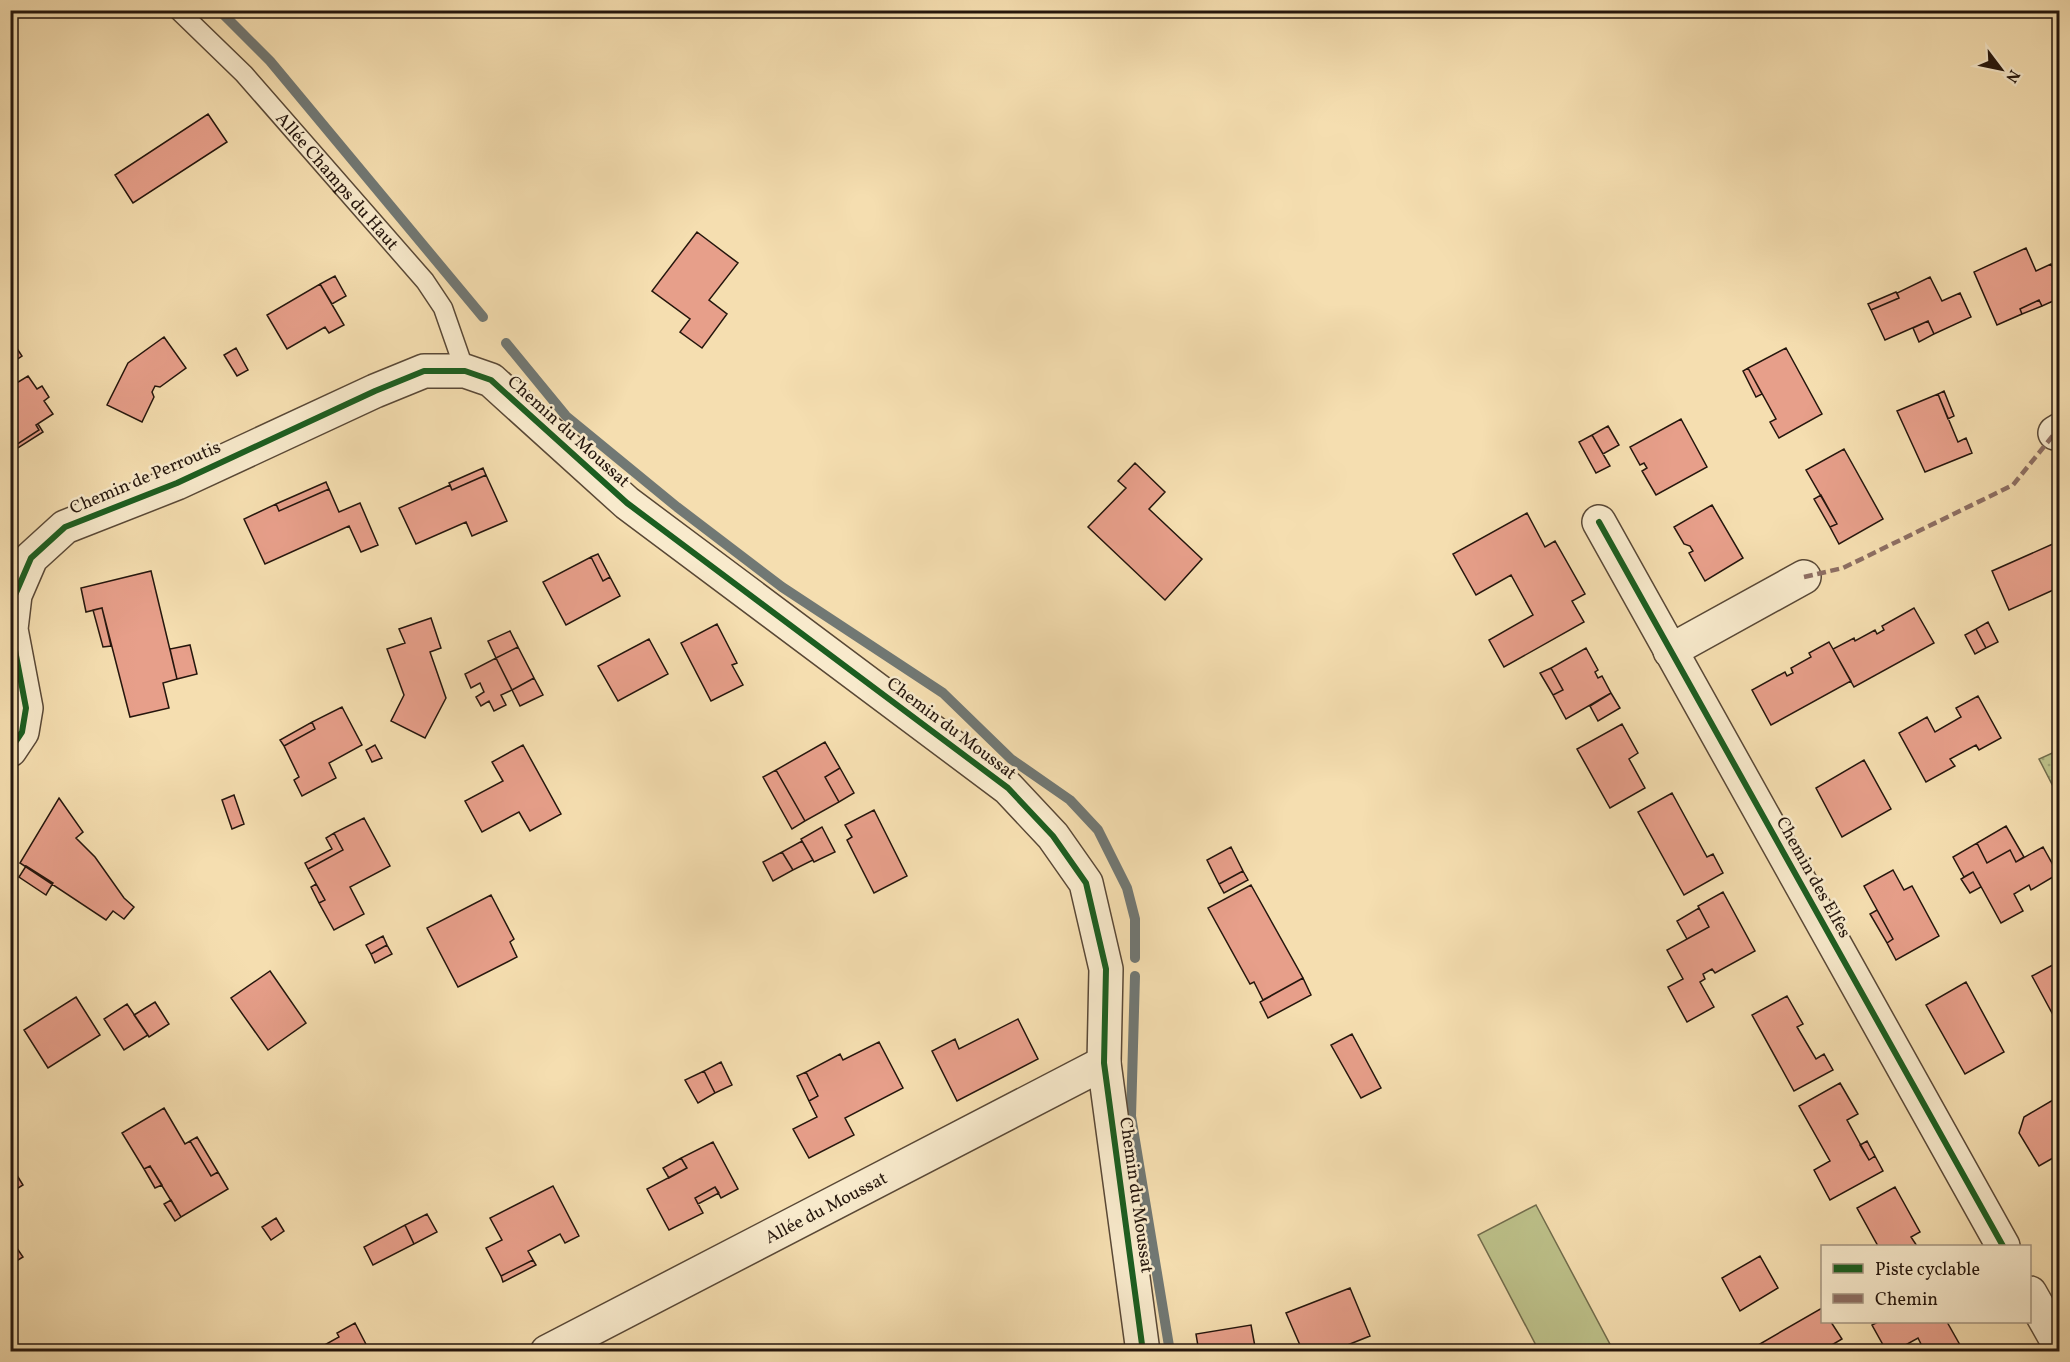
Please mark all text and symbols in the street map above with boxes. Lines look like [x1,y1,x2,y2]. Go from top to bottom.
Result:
north arrow [1971,39,2031,99]
text: N [1999,65,2024,87]
street label: Allée Champs du Haut [269,107,404,256]
street label: Chemin du Moussat [501,370,635,494]
street label: Chemin de Perroutis [66,435,225,522]
street label: Chemin du Moussat [881,672,1021,786]
street label: Chemin des Elfes [1769,813,1856,943]
street label: Chemin du Moussat [1112,1116,1159,1275]
street label: Allée du Moussat [761,1167,892,1251]
legend [1821,1245,2031,1323]
text: Piste cyclable [1875,1258,1980,1283]
text: Chemin [1875,1288,1938,1313]

